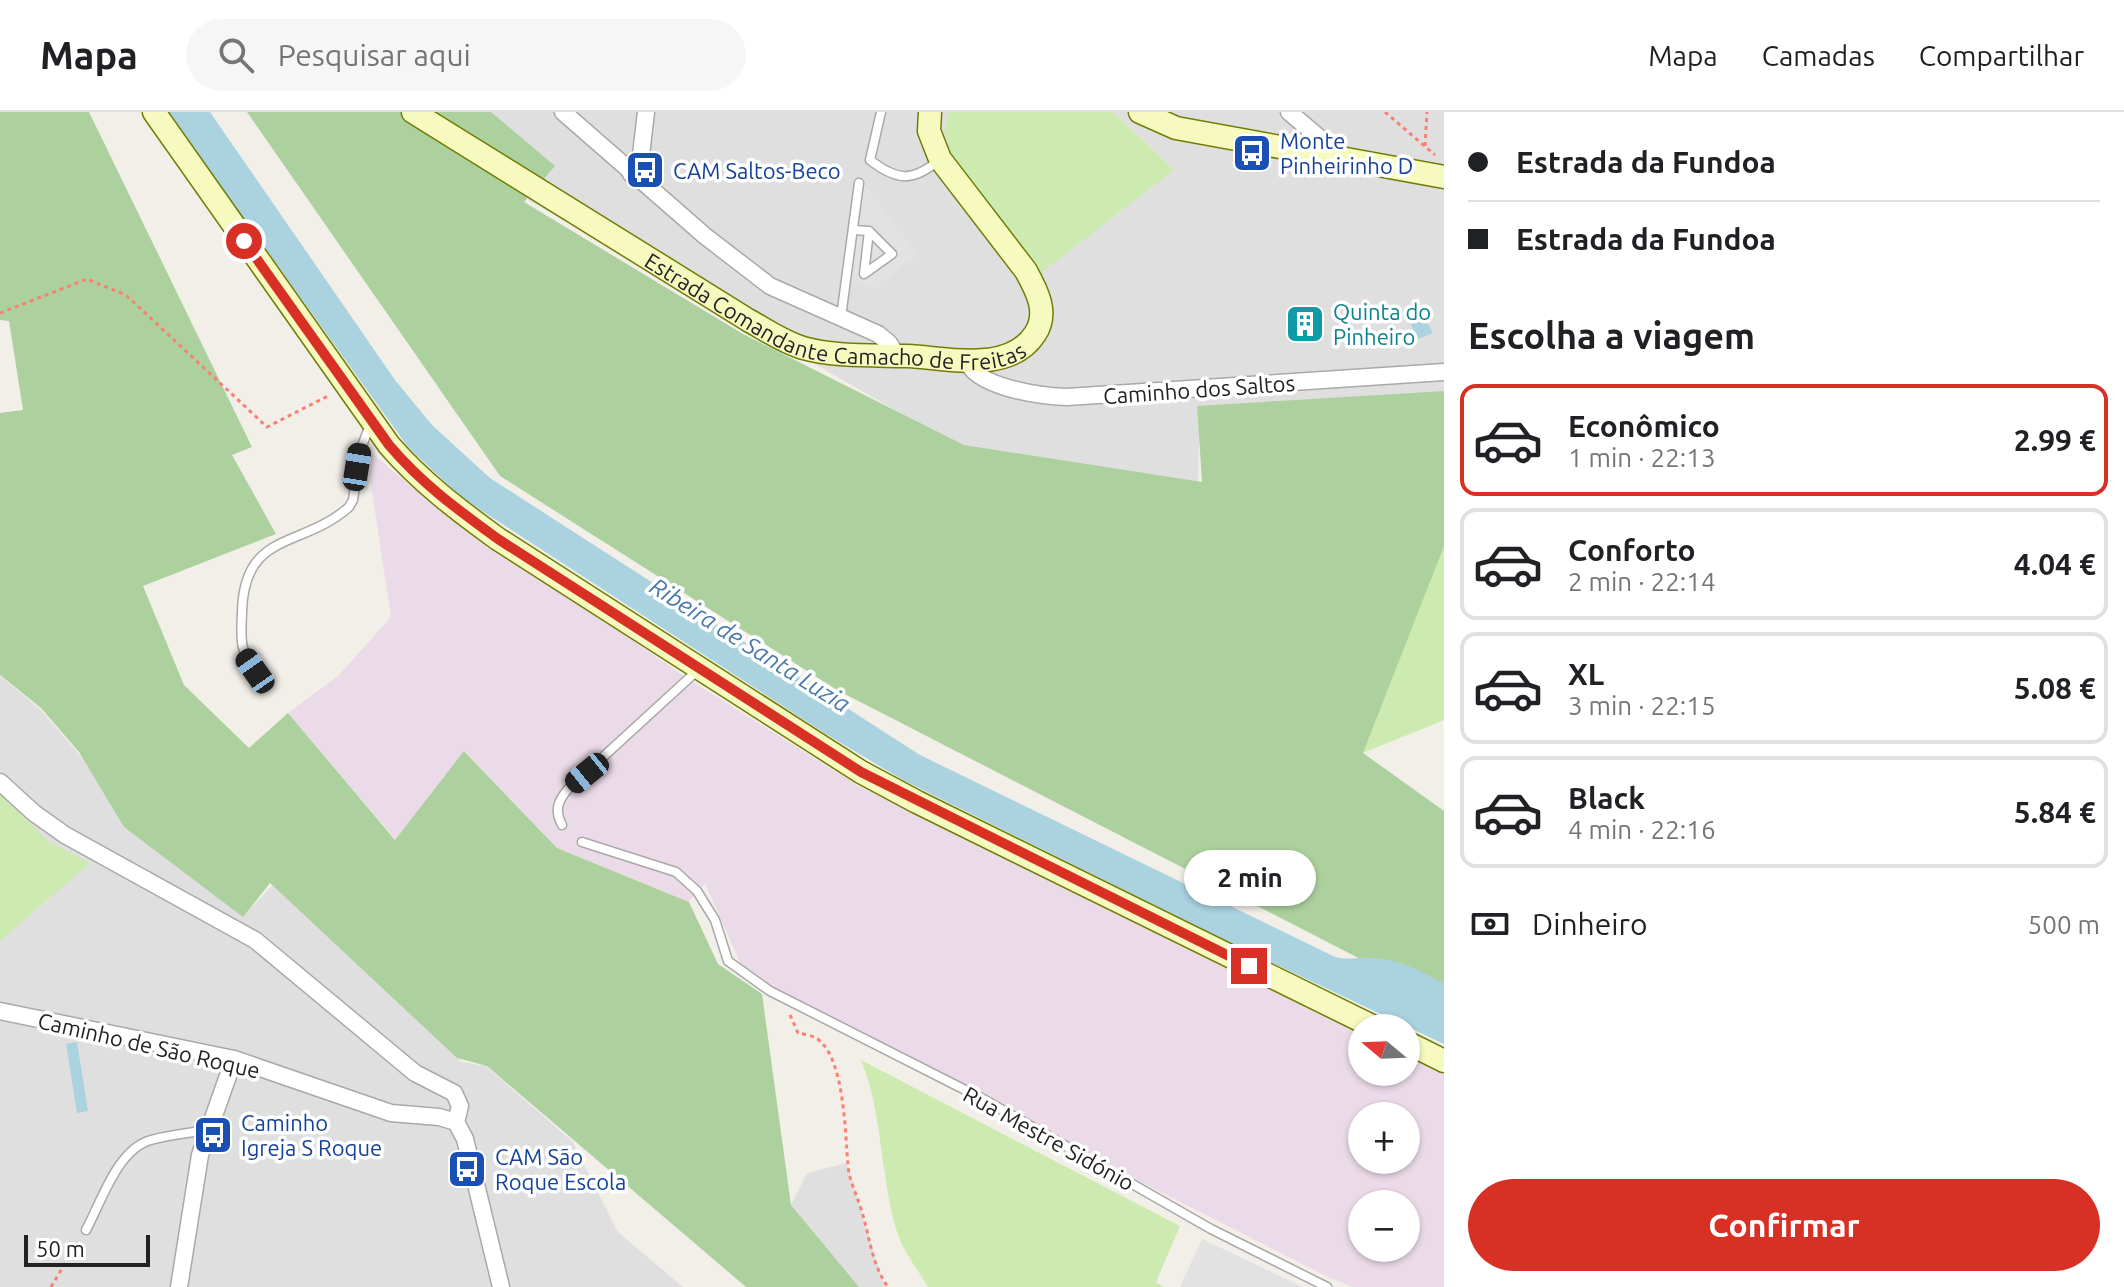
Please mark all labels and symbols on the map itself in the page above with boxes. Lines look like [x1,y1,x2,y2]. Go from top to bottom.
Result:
place label: Monte Pinheirinho D [1280,128,1413,178]
bus stop icon: Monte Pinheirinho D [1231,132,1273,174]
bus stop icon: CAM Saltos-Beco [624,149,666,191]
place label: CAM Saltos-Beco [673,158,841,183]
route start [226,223,262,259]
street label: Estrada Comandante Camacho de Freitas [641,247,1030,373]
place label: Quinta do Pinheiro [1333,299,1431,349]
building icon: Quinta do Pinheiro [1284,303,1326,345]
street label: Caminho dos Saltos [1102,370,1296,408]
car [341,441,373,493]
water label: Ribeira de Santa Luzia [645,572,855,718]
car [231,644,279,698]
car [561,749,613,797]
callout: 2 min [1183,850,1315,906]
route end [1231,948,1267,984]
street label: Caminho de São Roque [36,1007,262,1083]
north arrow [1348,1014,1420,1086]
street label: Rua Mestre Sidónio [959,1081,1139,1195]
place label: Caminho Igreja S Roque [241,1110,382,1160]
bus stop icon: Caminho Igreja S Roque [192,1114,234,1156]
place label: CAM São Roque Escola [495,1144,626,1194]
bus stop icon: CAM São Roque Escola [446,1148,488,1190]
scale bar [24,1231,150,1267]

